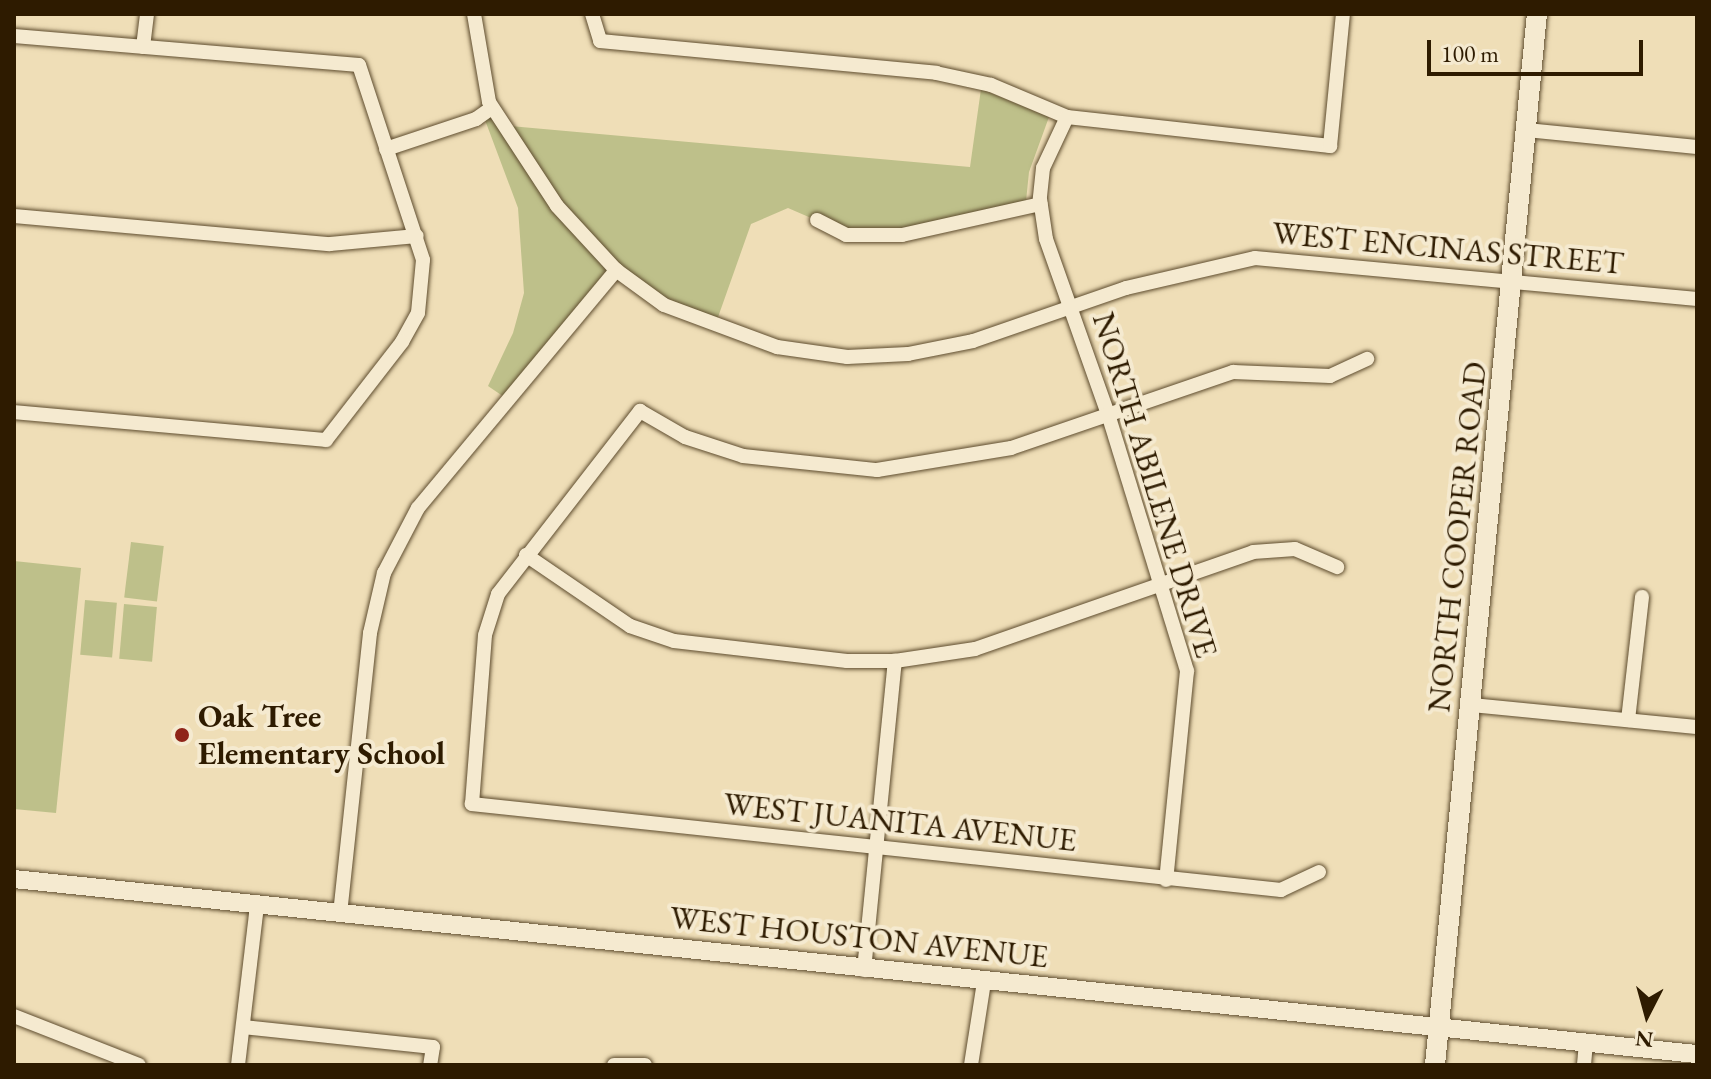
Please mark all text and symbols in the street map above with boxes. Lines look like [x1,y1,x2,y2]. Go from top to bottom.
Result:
scale bar [1431,24,1647,74]
text: 100 m [1441,38,1499,69]
street label: WEST ENCINAS STREET [1271,214,1625,282]
street label: NORTH ABILENE DRIVE [1084,308,1226,662]
street label: NORTH COOPER ROAD [1419,360,1495,714]
place label: Oak Tree Elementary School [198,698,445,773]
marker: Oak Tree Elementary School [173,726,191,744]
street label: WEST JUANITA AVENUE [722,784,1078,860]
street label: WEST HOUSTON AVENUE [668,898,1050,976]
north arrow [1607,975,1687,1055]
text: N [1634,1024,1655,1055]

